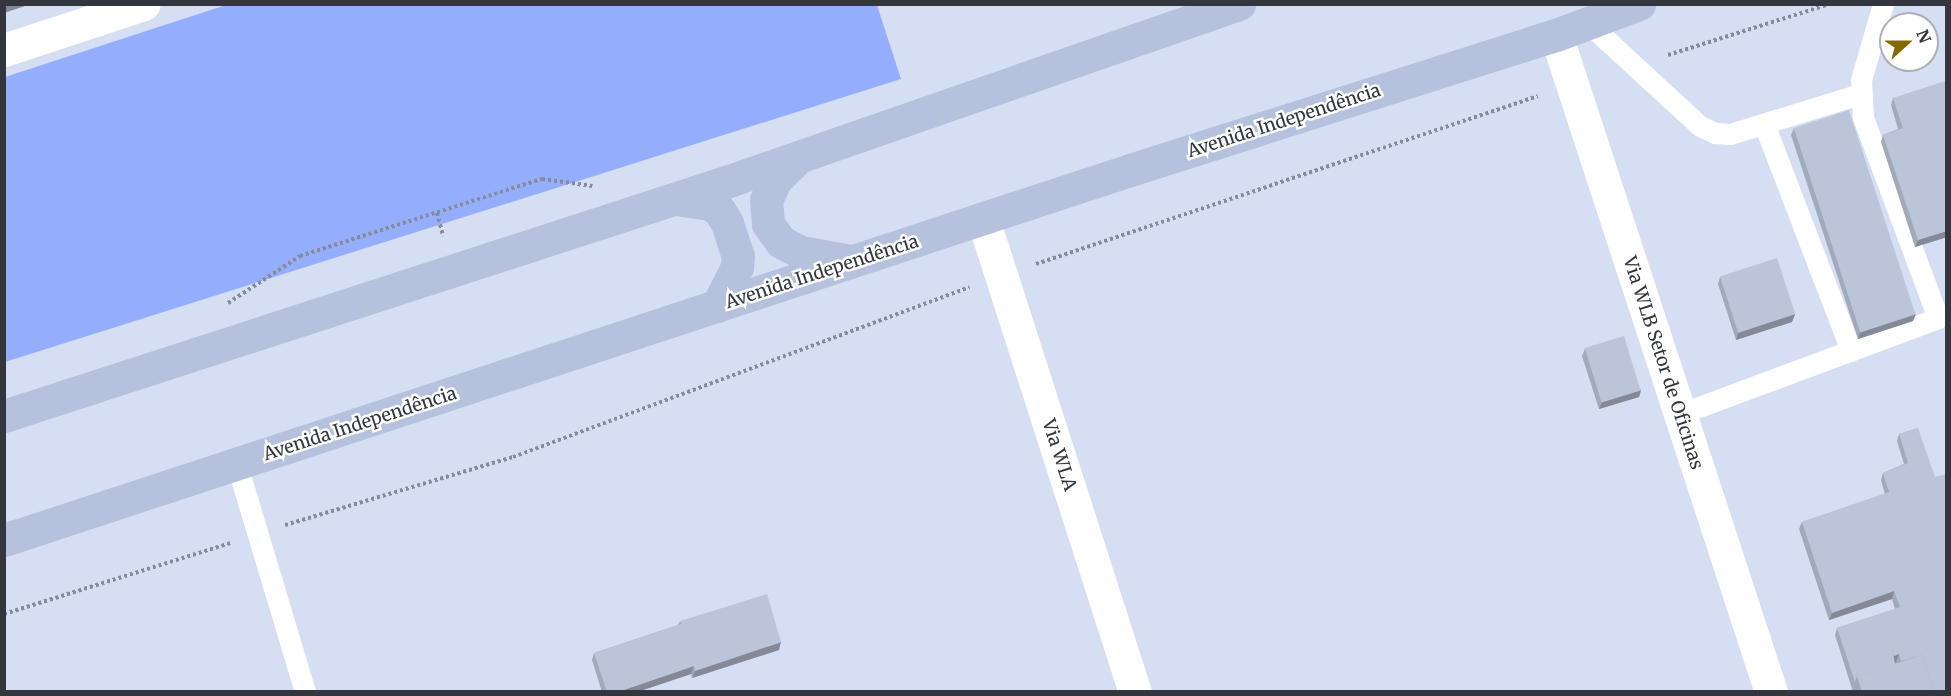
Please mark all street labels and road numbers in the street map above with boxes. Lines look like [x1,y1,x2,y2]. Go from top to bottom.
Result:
street label: Avenida Independência [1185,80,1383,162]
street label: Avenida Independência [723,231,921,313]
street label: Via WLB Setor de Oficinas [1618,254,1708,472]
street label: Avenida Independência [261,383,459,465]
street label: Via WLA [1037,416,1081,494]

